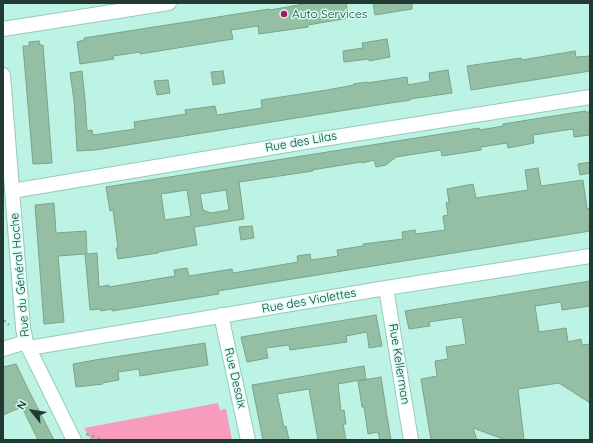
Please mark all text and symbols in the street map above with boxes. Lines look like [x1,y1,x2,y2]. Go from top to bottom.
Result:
place label: Auto Services [292,7,367,21]
marker: Auto Services [279,9,289,19]
street label: Rue des Lilas [264,129,338,155]
street label: Rue du Général Hoche [7,212,33,338]
street label: Rue des Violettes [261,286,357,316]
street label: Rue Kellerman [386,323,412,405]
street label: Rue Desaix [221,346,249,410]
north arrow [12,391,52,431]
text: N [14,398,30,412]

